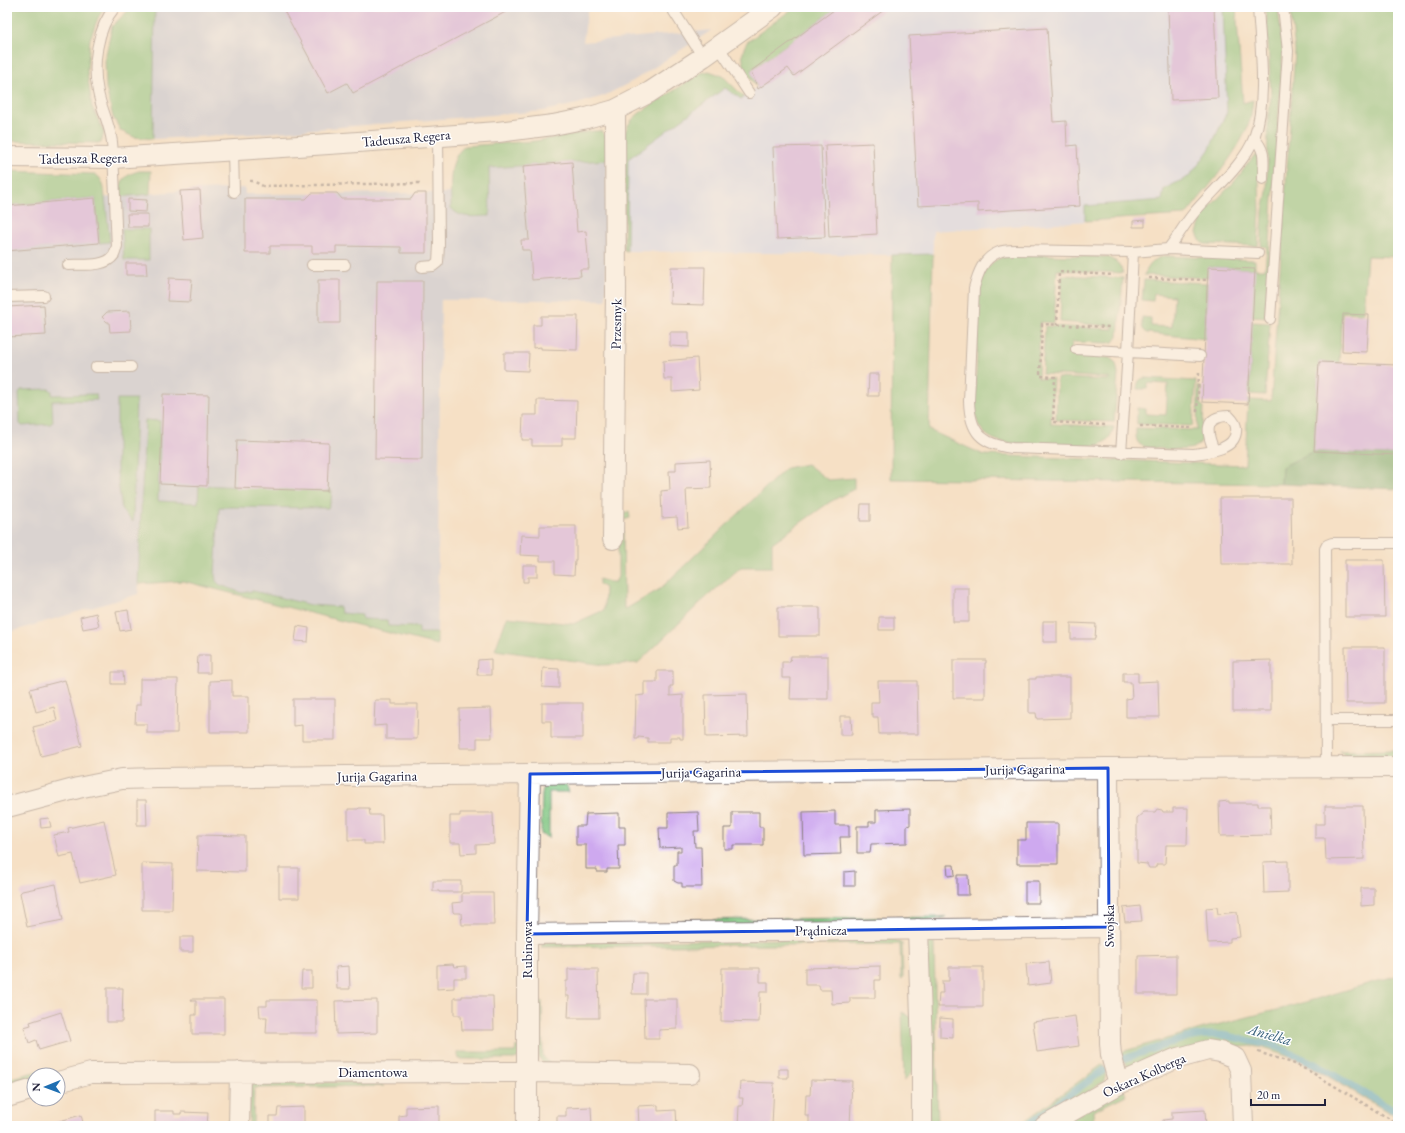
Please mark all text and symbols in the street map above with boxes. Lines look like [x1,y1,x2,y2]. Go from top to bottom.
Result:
street label: Tadeusza Regera [361,125,451,151]
street label: Tadeusza Regera [38,148,128,168]
street label: Przesmyk [607,298,625,350]
street label: Jurija Gagarina [984,759,1066,779]
street label: Jurija Gagarina [660,762,742,782]
street label: Jurija Gagarina [336,766,418,786]
street label: Swojska [1100,904,1118,947]
street label: Rubinowa [518,921,536,979]
street label: Prądnicza [795,921,848,939]
water label: Anielka [1245,1018,1294,1049]
street label: Oskara Kolberga [1100,1049,1189,1101]
street label: Diamentowa [338,1063,408,1081]
north arrow [26,1067,66,1107]
scale bar [1251,1081,1325,1107]
text: N [29,1083,43,1092]
text: 20 m [1257,1087,1281,1103]

